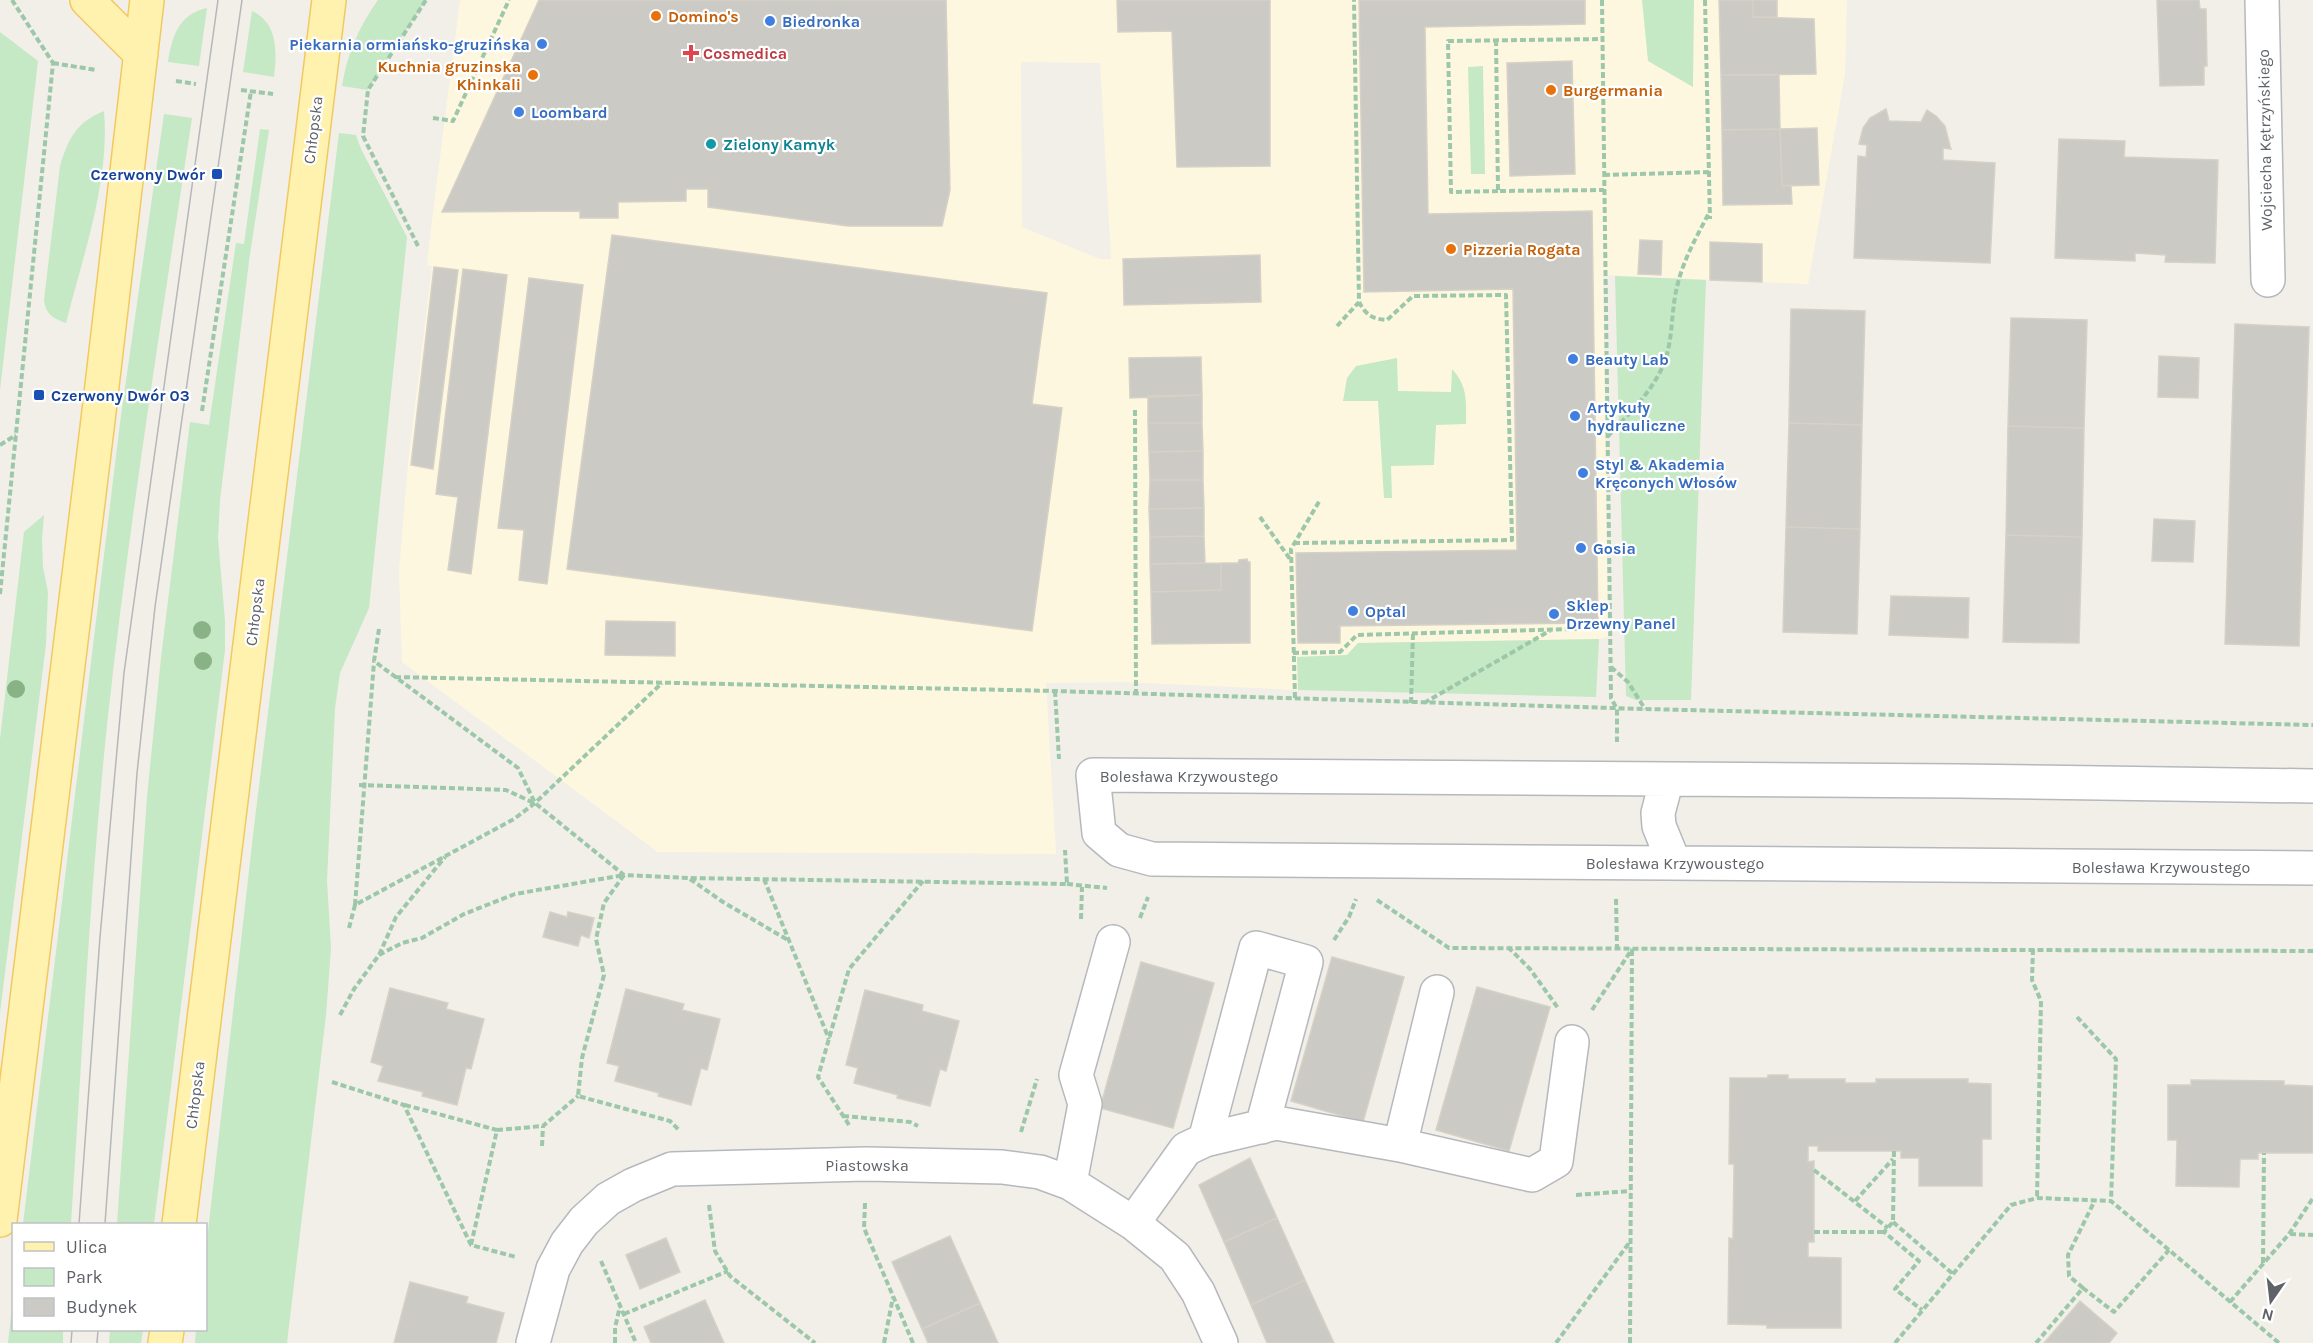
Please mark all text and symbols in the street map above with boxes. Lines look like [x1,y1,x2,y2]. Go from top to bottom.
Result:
place label: Domino's [668,7,739,26]
marker: Domino's [649,9,663,23]
place label: Biedronka [782,12,860,31]
marker: Biedronka [763,14,777,28]
place label: Piekarnia ormiańsko-gruzińska [289,35,530,54]
marker: Piekarnia ormiańsko-gruzińska [535,37,549,51]
place label: Cosmedica [703,44,787,63]
marker: Cosmedica [684,46,698,60]
street label: Wojciecha Kętrzyńskiego [2254,49,2276,231]
place label: Kuchnia gruzinska Khinkali [377,57,521,94]
marker: Kuchnia gruzinska Khinkali [526,68,540,82]
place label: Burgermania [1563,81,1663,100]
marker: Burgermania [1544,83,1558,97]
street label: Chłopska [299,95,327,165]
place label: Loombard [531,103,608,122]
marker: Loombard [512,105,526,119]
place label: Zielony Kamyk [723,135,836,154]
marker: Zielony Kamyk [704,137,718,151]
place label: Czerwony Dwór [90,165,206,184]
marker: Czerwony Dwór [210,167,224,181]
place label: Pizzeria Rogata [1463,240,1581,259]
marker: Pizzeria Rogata [1444,242,1458,256]
place label: Beauty Lab [1585,350,1669,369]
marker: Beauty Lab [1566,352,1580,366]
place label: Czerwony Dwór 03 [51,386,190,405]
marker: Czerwony Dwór 03 [32,388,46,402]
place label: Artykuły hydrauliczne [1587,398,1685,435]
marker: Artykuły hydrauliczne [1568,409,1582,423]
place label: Styl & Akademia Kręconych Włosów [1595,455,1737,492]
marker: Styl & Akademia Kręconych Włosów [1576,466,1590,480]
place label: Gosia [1593,539,1636,558]
marker: Gosia [1574,541,1588,555]
street label: Chłopska [241,577,269,647]
place label: Sklep Drzewny Panel [1566,596,1676,633]
place label: Optal [1365,602,1406,621]
marker: Optal [1346,604,1360,618]
marker: Sklep Drzewny Panel [1547,607,1561,621]
street label: Bolesława Krzywoustego [1100,767,1278,786]
street label: Bolesława Krzywoustego [1586,854,1764,873]
street label: Bolesława Krzywoustego [2072,858,2250,877]
street label: Chłopska [181,1060,209,1130]
street label: Piastowska [825,1156,909,1175]
legend [12,1223,207,1331]
text: Ulica [66,1236,107,1258]
text: Park [66,1266,103,1288]
north arrow [2241,1271,2301,1331]
text: Budynek [66,1296,137,1318]
text: N [2260,1304,2275,1326]

